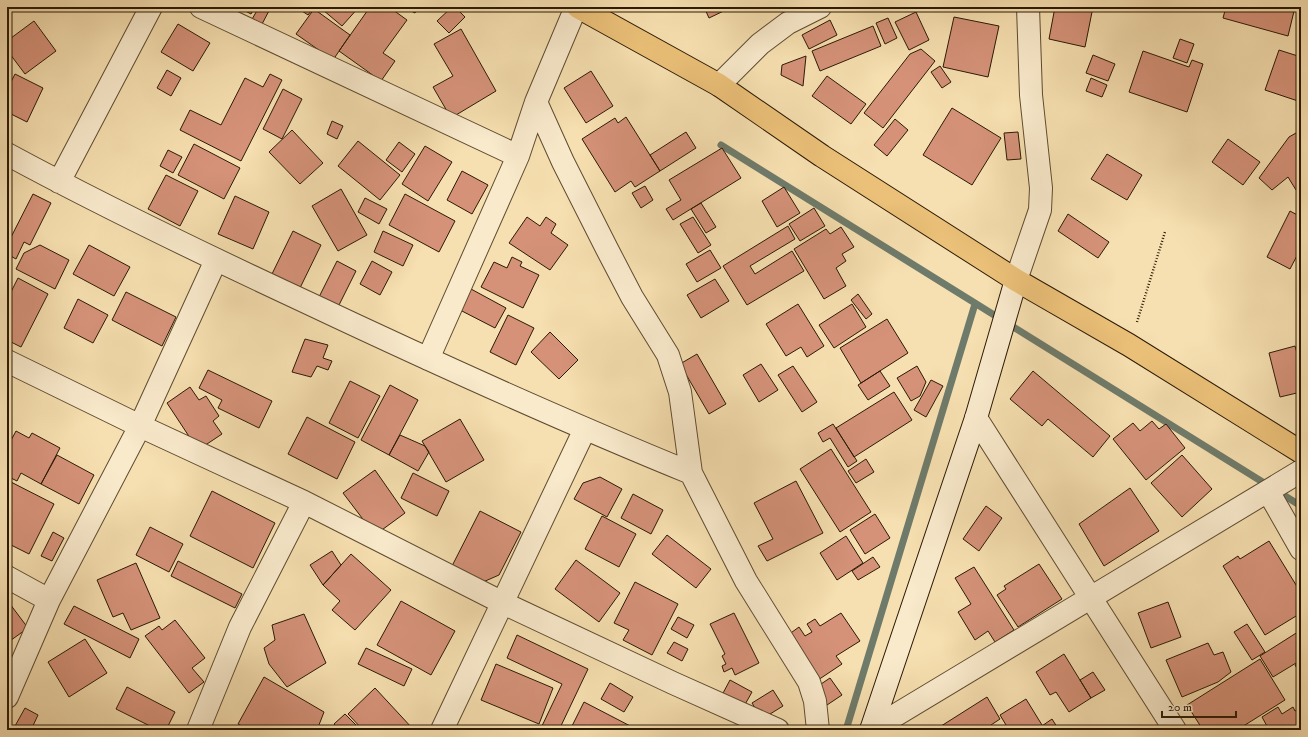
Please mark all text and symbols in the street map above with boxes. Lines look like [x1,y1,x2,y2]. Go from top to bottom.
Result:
scale bar [1162,693,1236,719]
text: 20 m [1168,700,1192,715]

